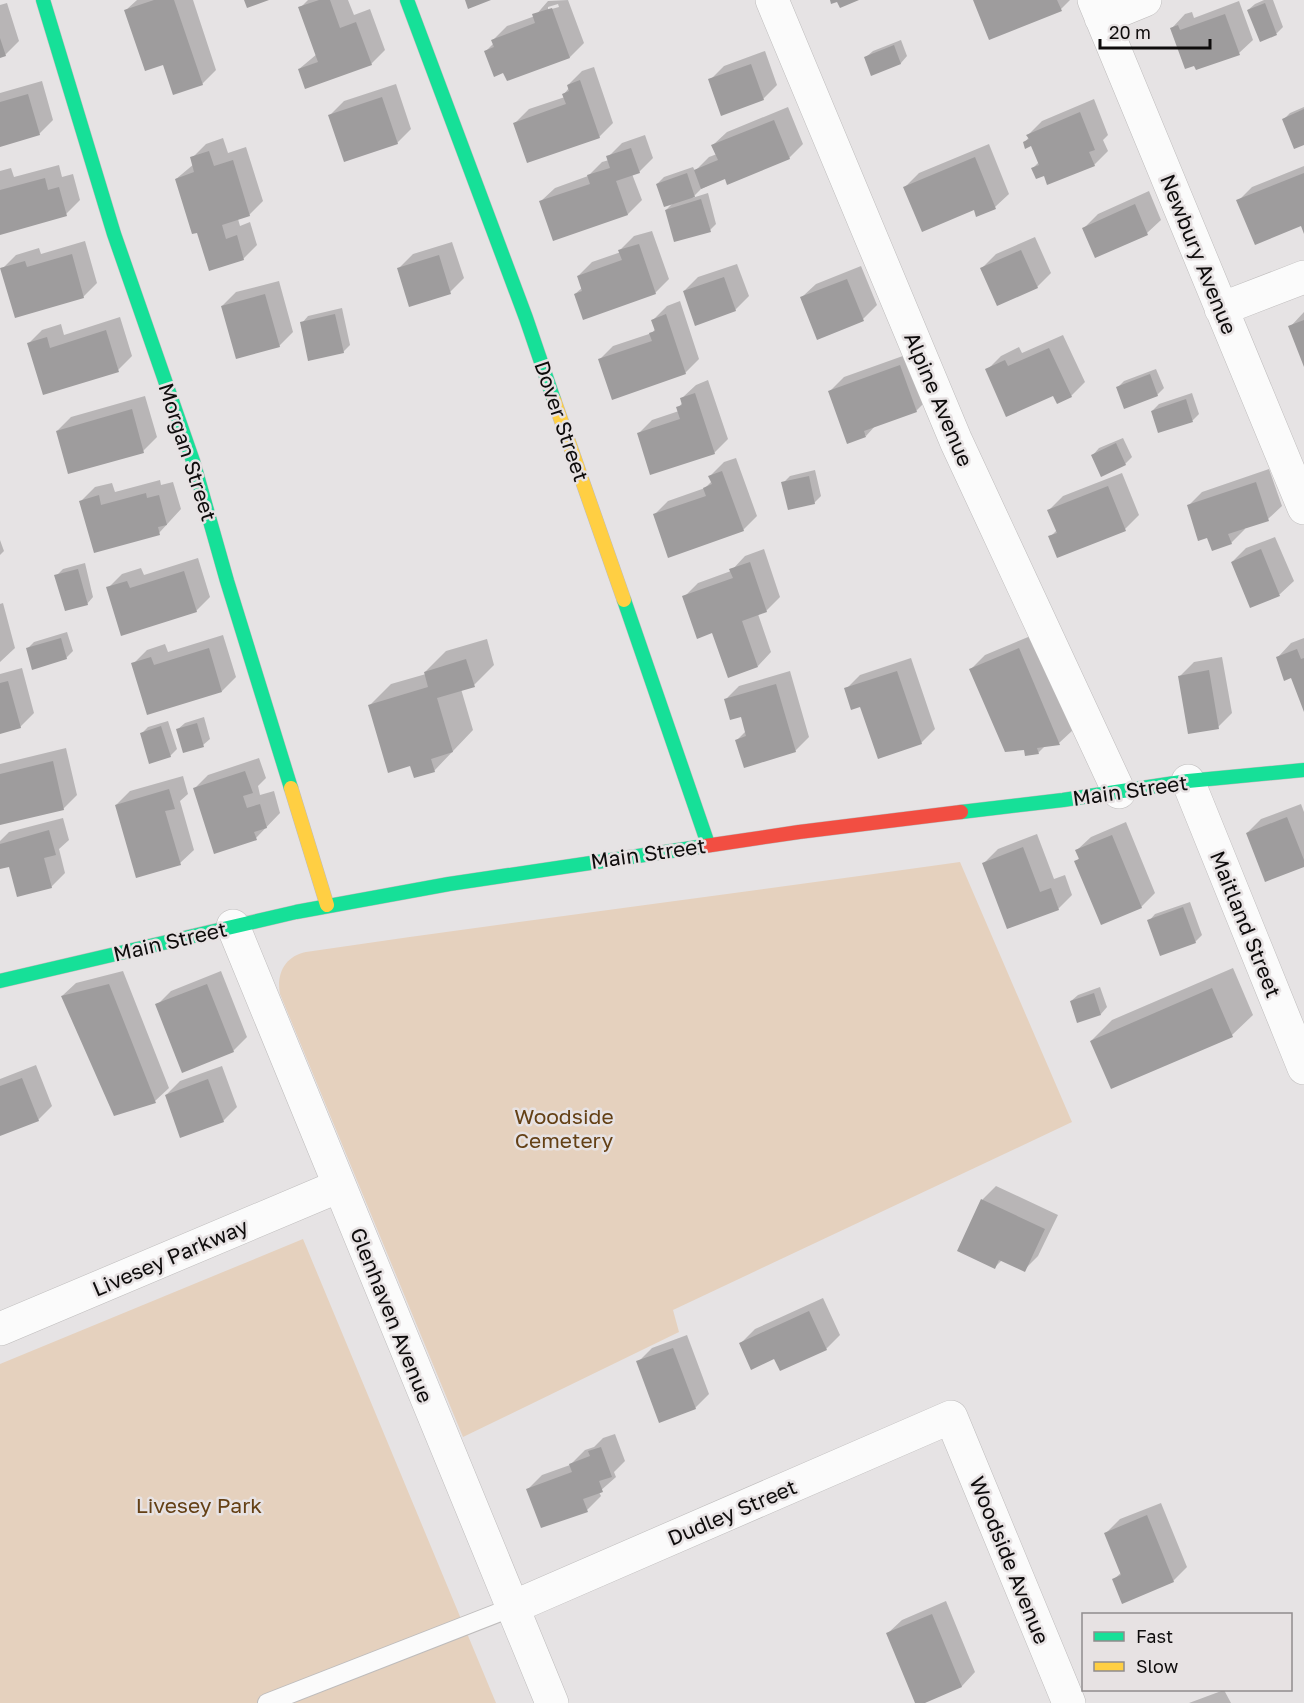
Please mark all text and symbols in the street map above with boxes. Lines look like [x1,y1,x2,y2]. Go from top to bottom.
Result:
scale bar [1100,12,1210,50]
text: 20 m [1109,21,1151,43]
street label: Newbury Avenue [1155,170,1243,338]
street label: Alpine Avenue [899,328,979,470]
street label: Dover Street [529,357,595,485]
street label: Morgan Street [153,380,223,524]
street label: Main Street [1071,769,1189,811]
street label: Main Street [589,832,707,874]
street label: Maitland Street [1205,847,1287,1001]
street label: Main Street [111,915,229,967]
park label: Woodside Cemetery [514,1103,614,1153]
street label: Livesey Parkway [88,1212,252,1301]
street label: Glenhaven Avenue [345,1224,439,1406]
street label: Woodside Avenue [964,1472,1056,1648]
street label: Dudley Street [664,1473,800,1551]
park label: Livesey Park [136,1492,262,1518]
legend [1082,1613,1292,1691]
text: Fast [1136,1625,1173,1647]
text: Slow [1136,1655,1179,1677]

